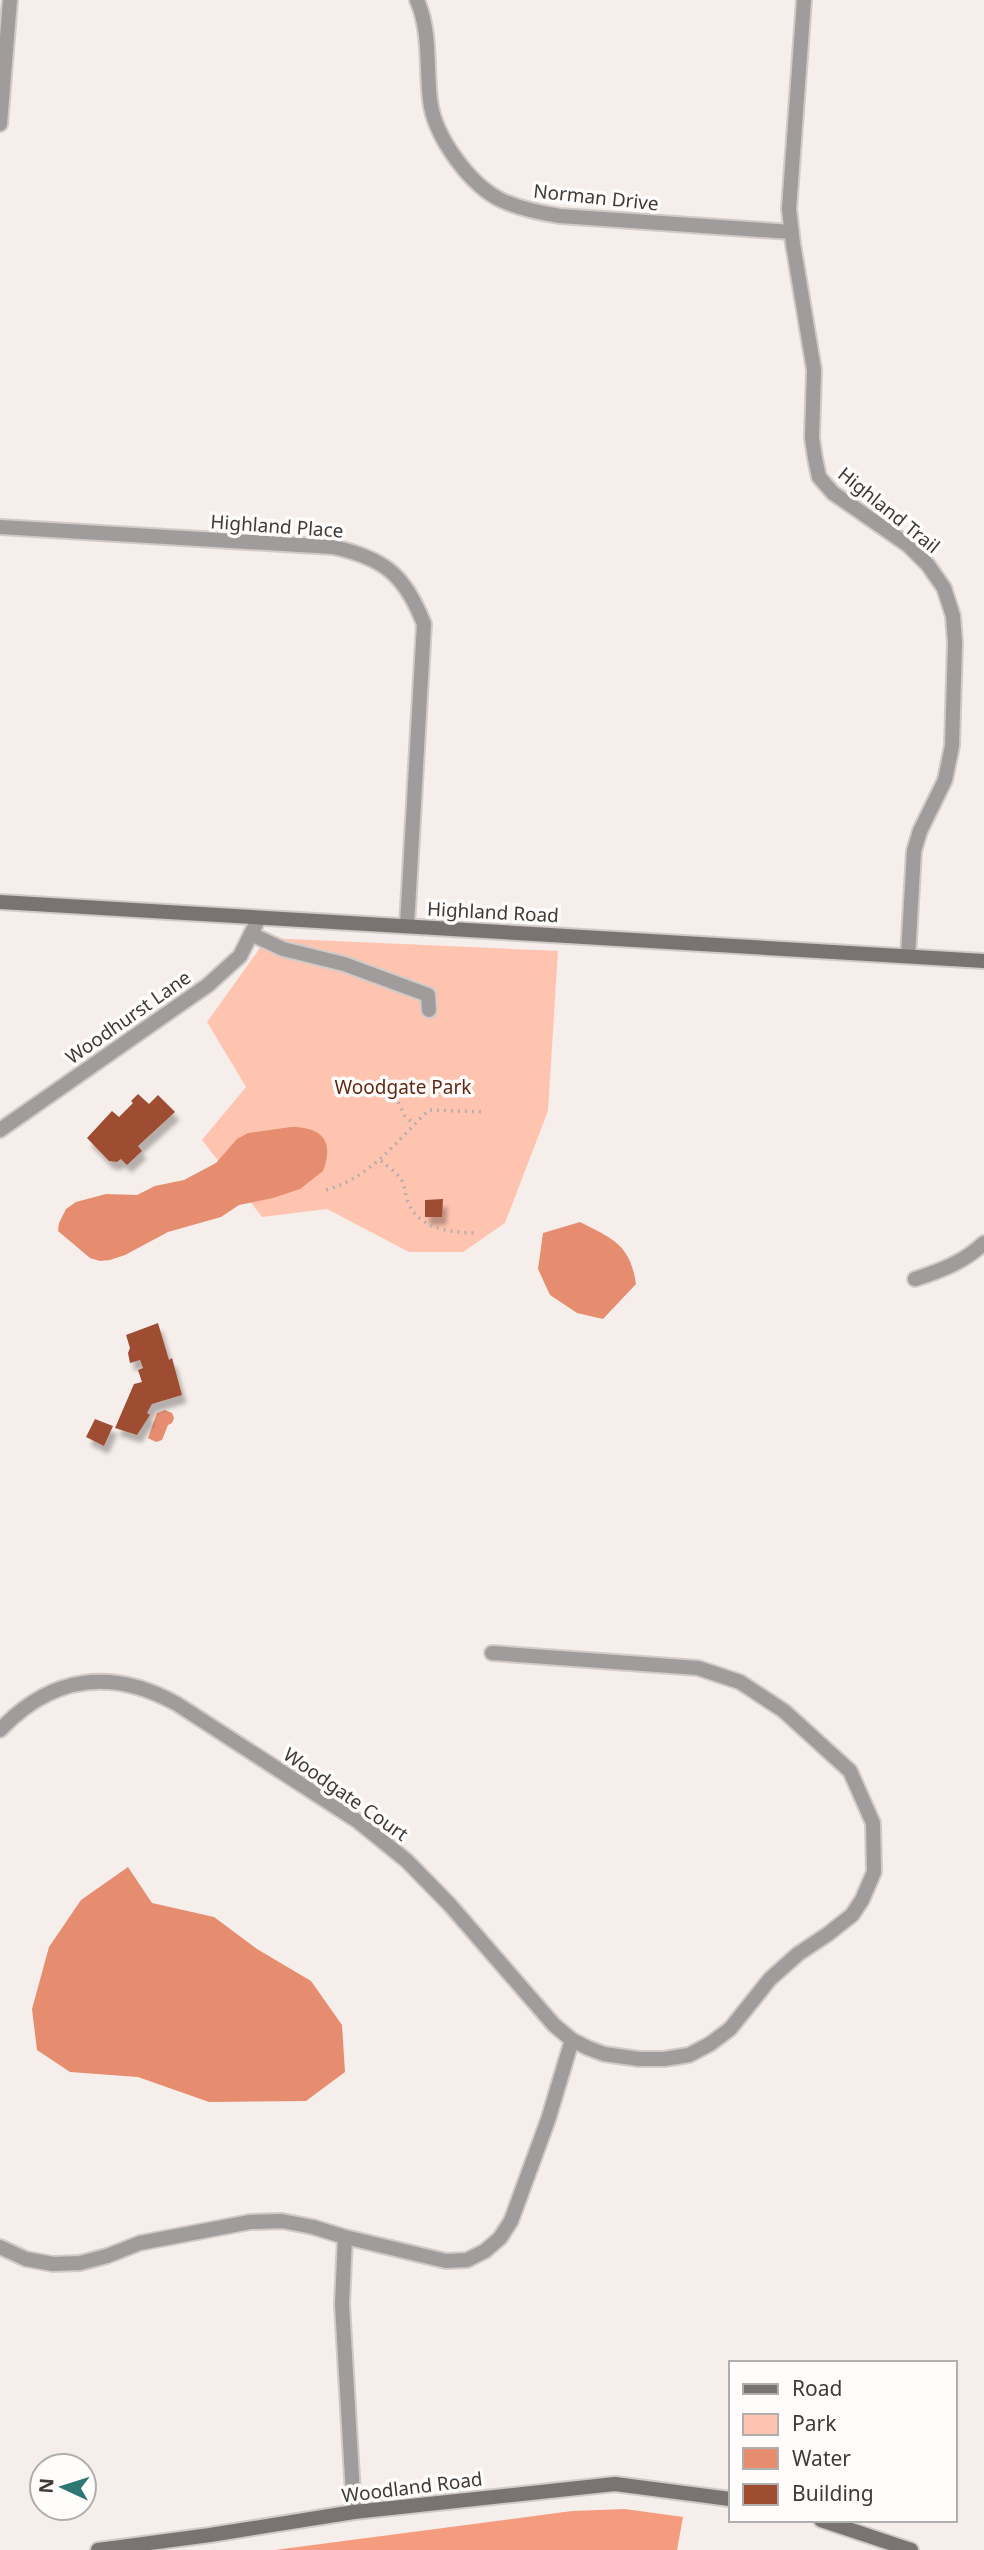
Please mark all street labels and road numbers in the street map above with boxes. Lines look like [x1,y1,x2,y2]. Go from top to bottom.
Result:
street label: Norman Drive [532,177,660,217]
street label: Highland Trail [833,461,945,559]
street label: Highland Place [210,508,344,544]
street label: Highland Road [426,896,560,928]
street label: Woodhurst Lane [60,964,196,1070]
street label: Woodgate Court [278,1741,414,1847]
street label: Woodland Road [340,2465,484,2509]

